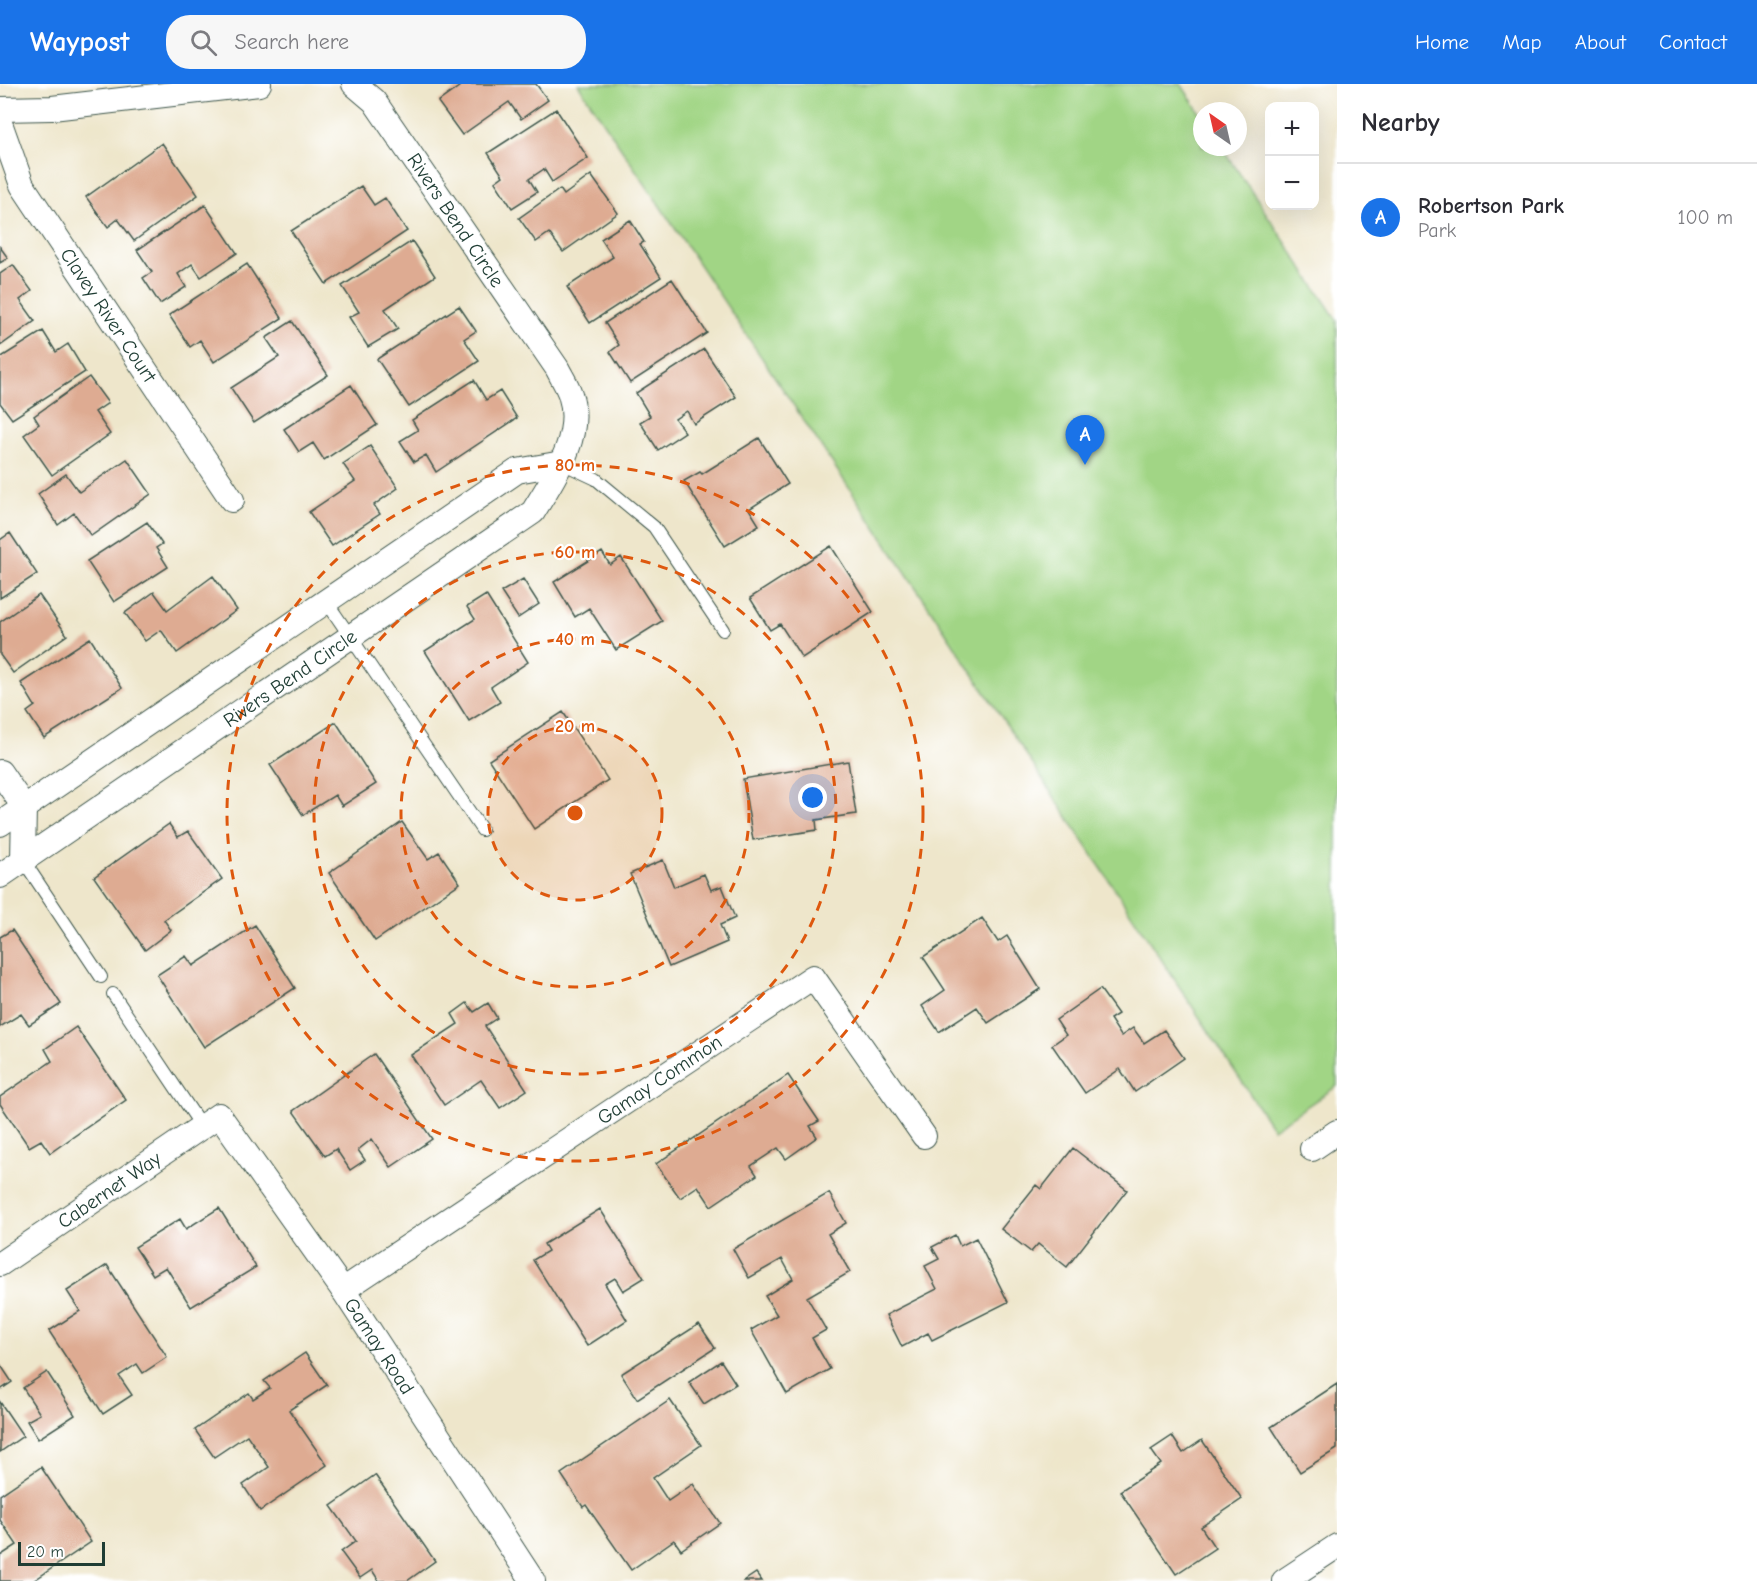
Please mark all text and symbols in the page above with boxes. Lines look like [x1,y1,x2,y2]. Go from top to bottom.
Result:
search box [166,15,586,69]
text: Waypost [30,26,130,58]
icon: search [187,26,220,59]
text: Search here [235,29,349,55]
text: Home [1415,30,1469,54]
text: Map [1502,30,1542,54]
text: About [1575,30,1626,54]
text: Contact [1659,30,1727,54]
north arrow [1193,102,1247,156]
map controls [1265,102,1319,210]
button: + [1265,102,1319,156]
text: Nearby [1361,108,1440,138]
street label: Rivers Bend Circle [402,149,509,292]
button: − [1265,156,1319,210]
text: Robertson Park [1418,193,1564,219]
text: A [1375,206,1386,229]
text: 100 m [1678,206,1733,229]
text: Park [1418,219,1456,242]
street label: Clavey River Court [55,244,162,388]
pin: A [1066,416,1104,465]
text: 80 m [555,455,595,476]
text: 60 m [555,542,595,563]
street label: Rivers Bend Circle [219,625,361,732]
text: 40 m [555,629,595,650]
text: 20 m [555,716,595,737]
your location [798,783,827,812]
centre of rings [565,803,585,823]
street label: Gamay Common [593,1030,726,1129]
street label: Cabernet Way [53,1147,166,1233]
street label: Gamay Road [339,1294,419,1399]
scale bar [18,1539,105,1566]
text: 20 m [27,1543,64,1561]

